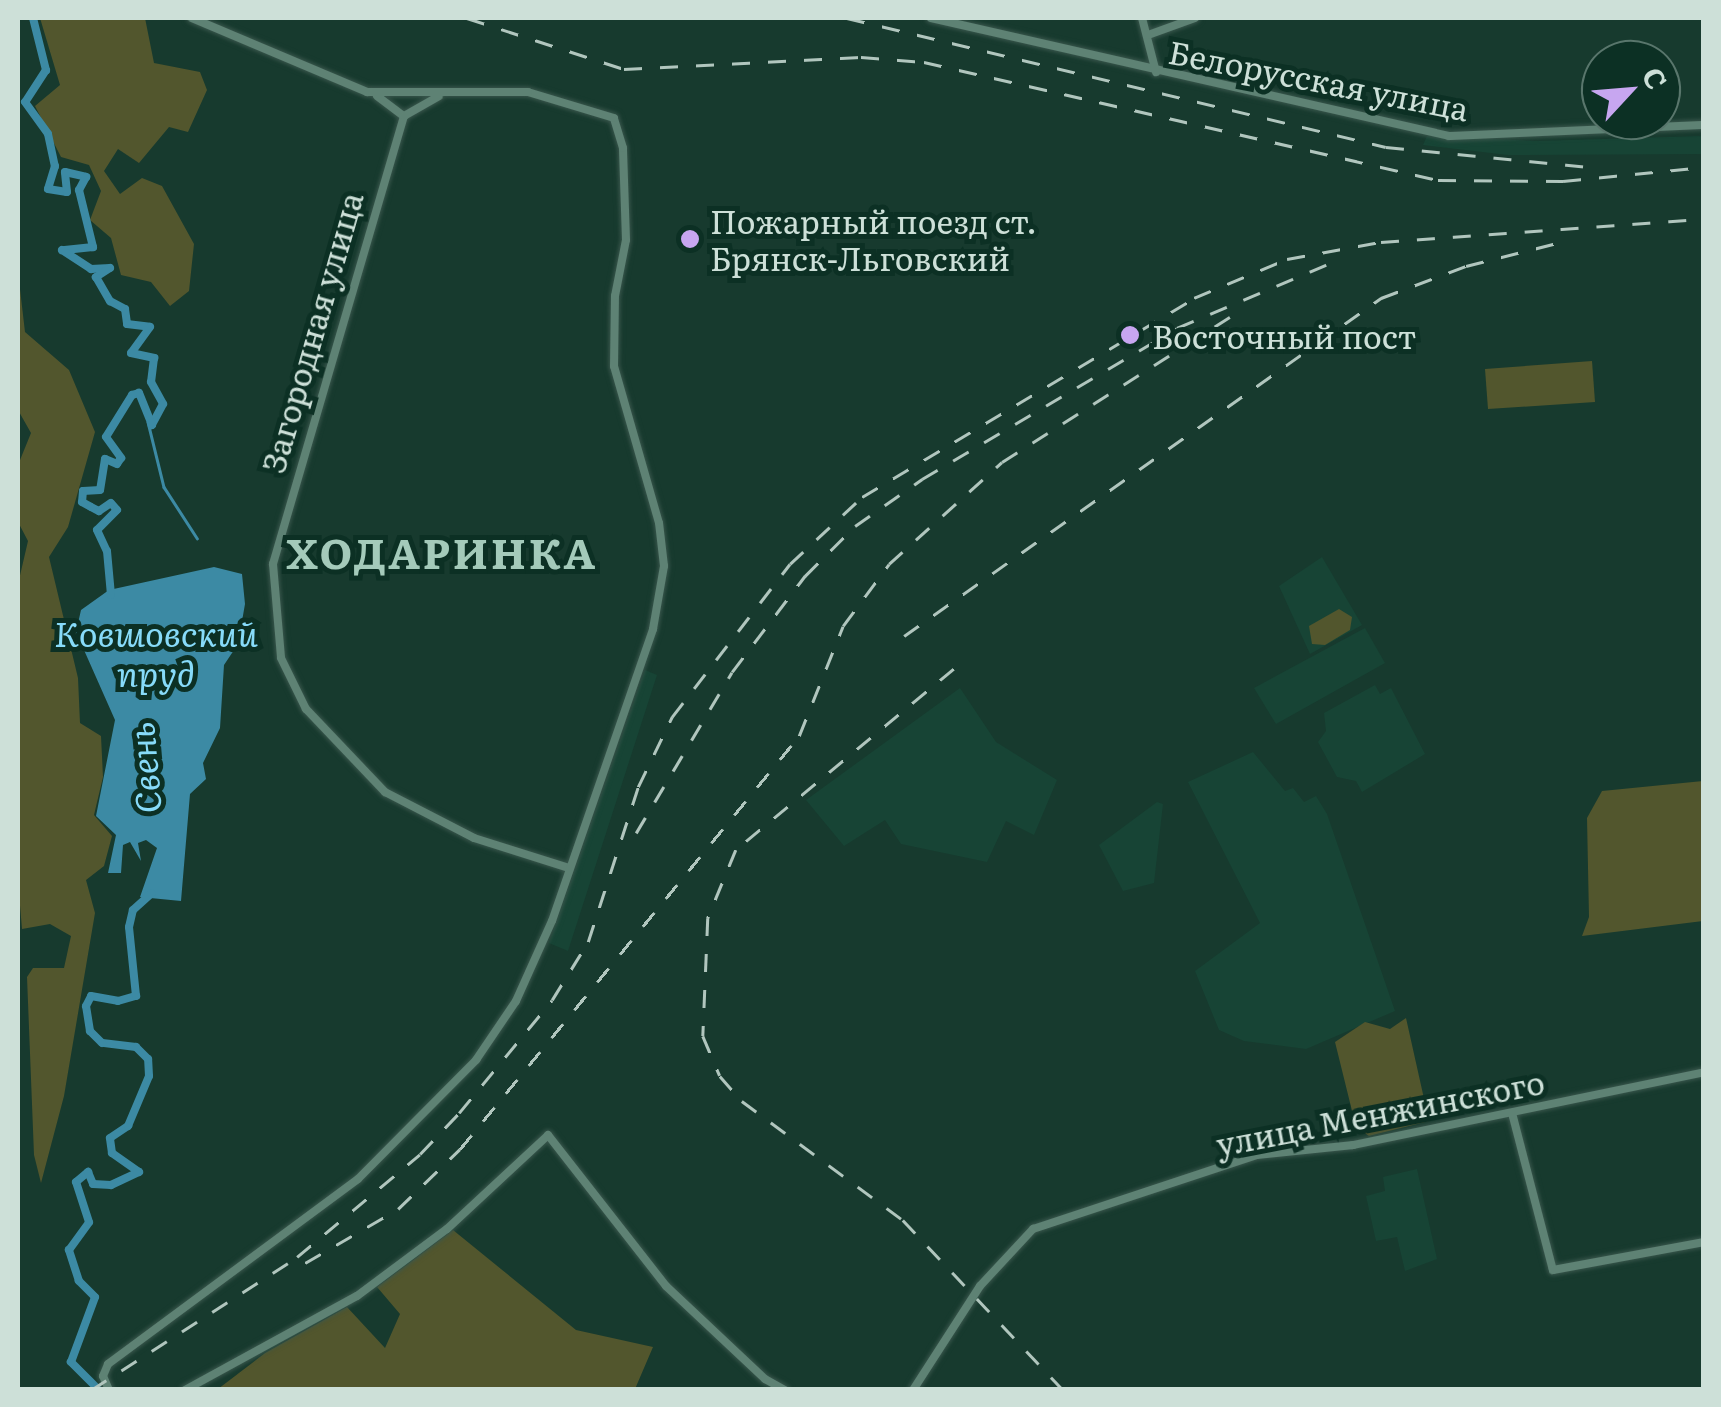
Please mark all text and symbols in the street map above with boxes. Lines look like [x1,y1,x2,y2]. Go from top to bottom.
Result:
street label: Белорусская улица [1166,31,1472,127]
north arrow [1581,40,1681,140]
text: С [1633,60,1679,96]
street label: Загородная улица [253,187,369,477]
place label: Пожарный поезд ст. Брянск-Льговский [710,202,1037,277]
marker: Пожарный поезд ст. Брянск-Льговский [679,228,701,250]
place label: Восточный пост [1152,316,1416,354]
marker: Восточный пост [1117,322,1143,348]
district label: ХОДАРИНКА [286,526,598,576]
water label: Ковшовский пруд [54,611,258,693]
water label: Свень [118,721,168,815]
street label: улица Менжинского [1212,1061,1548,1163]

